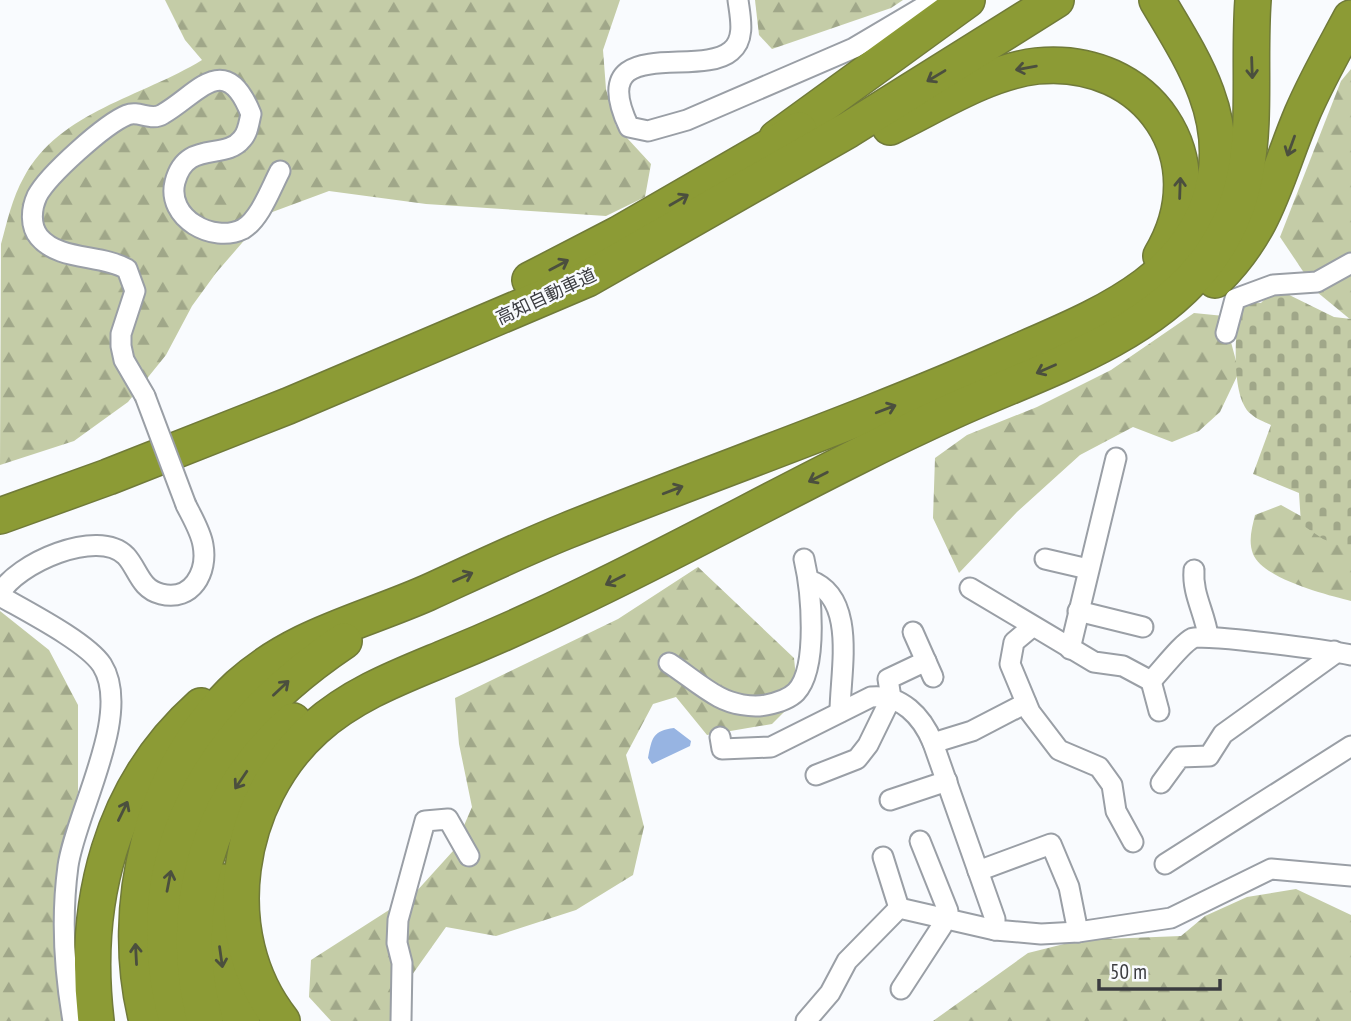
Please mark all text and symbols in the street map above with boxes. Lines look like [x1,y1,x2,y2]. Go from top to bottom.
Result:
one-way arrow [1245,56,1259,79]
one-way arrow [1015,62,1038,75]
one-way arrow [927,68,946,83]
one-way arrow [1283,134,1296,156]
one-way arrow [1173,177,1187,200]
one-way arrow [668,193,688,207]
one-way arrow [548,258,569,272]
street label: 高知自動車道 [492,263,600,329]
one-way arrow [1036,363,1057,376]
one-way arrow [874,402,896,415]
one-way arrow [808,470,829,484]
one-way arrow [662,483,684,495]
one-way arrow [452,570,473,583]
one-way arrow [605,573,626,587]
one-way arrow [272,680,290,696]
one-way arrow [233,770,248,789]
one-way arrow [117,801,131,822]
one-way arrow [163,870,177,893]
one-way arrow [129,943,142,966]
one-way arrow [215,945,228,968]
scale bar [1099,948,1220,992]
text: 50 m [1110,958,1147,985]

